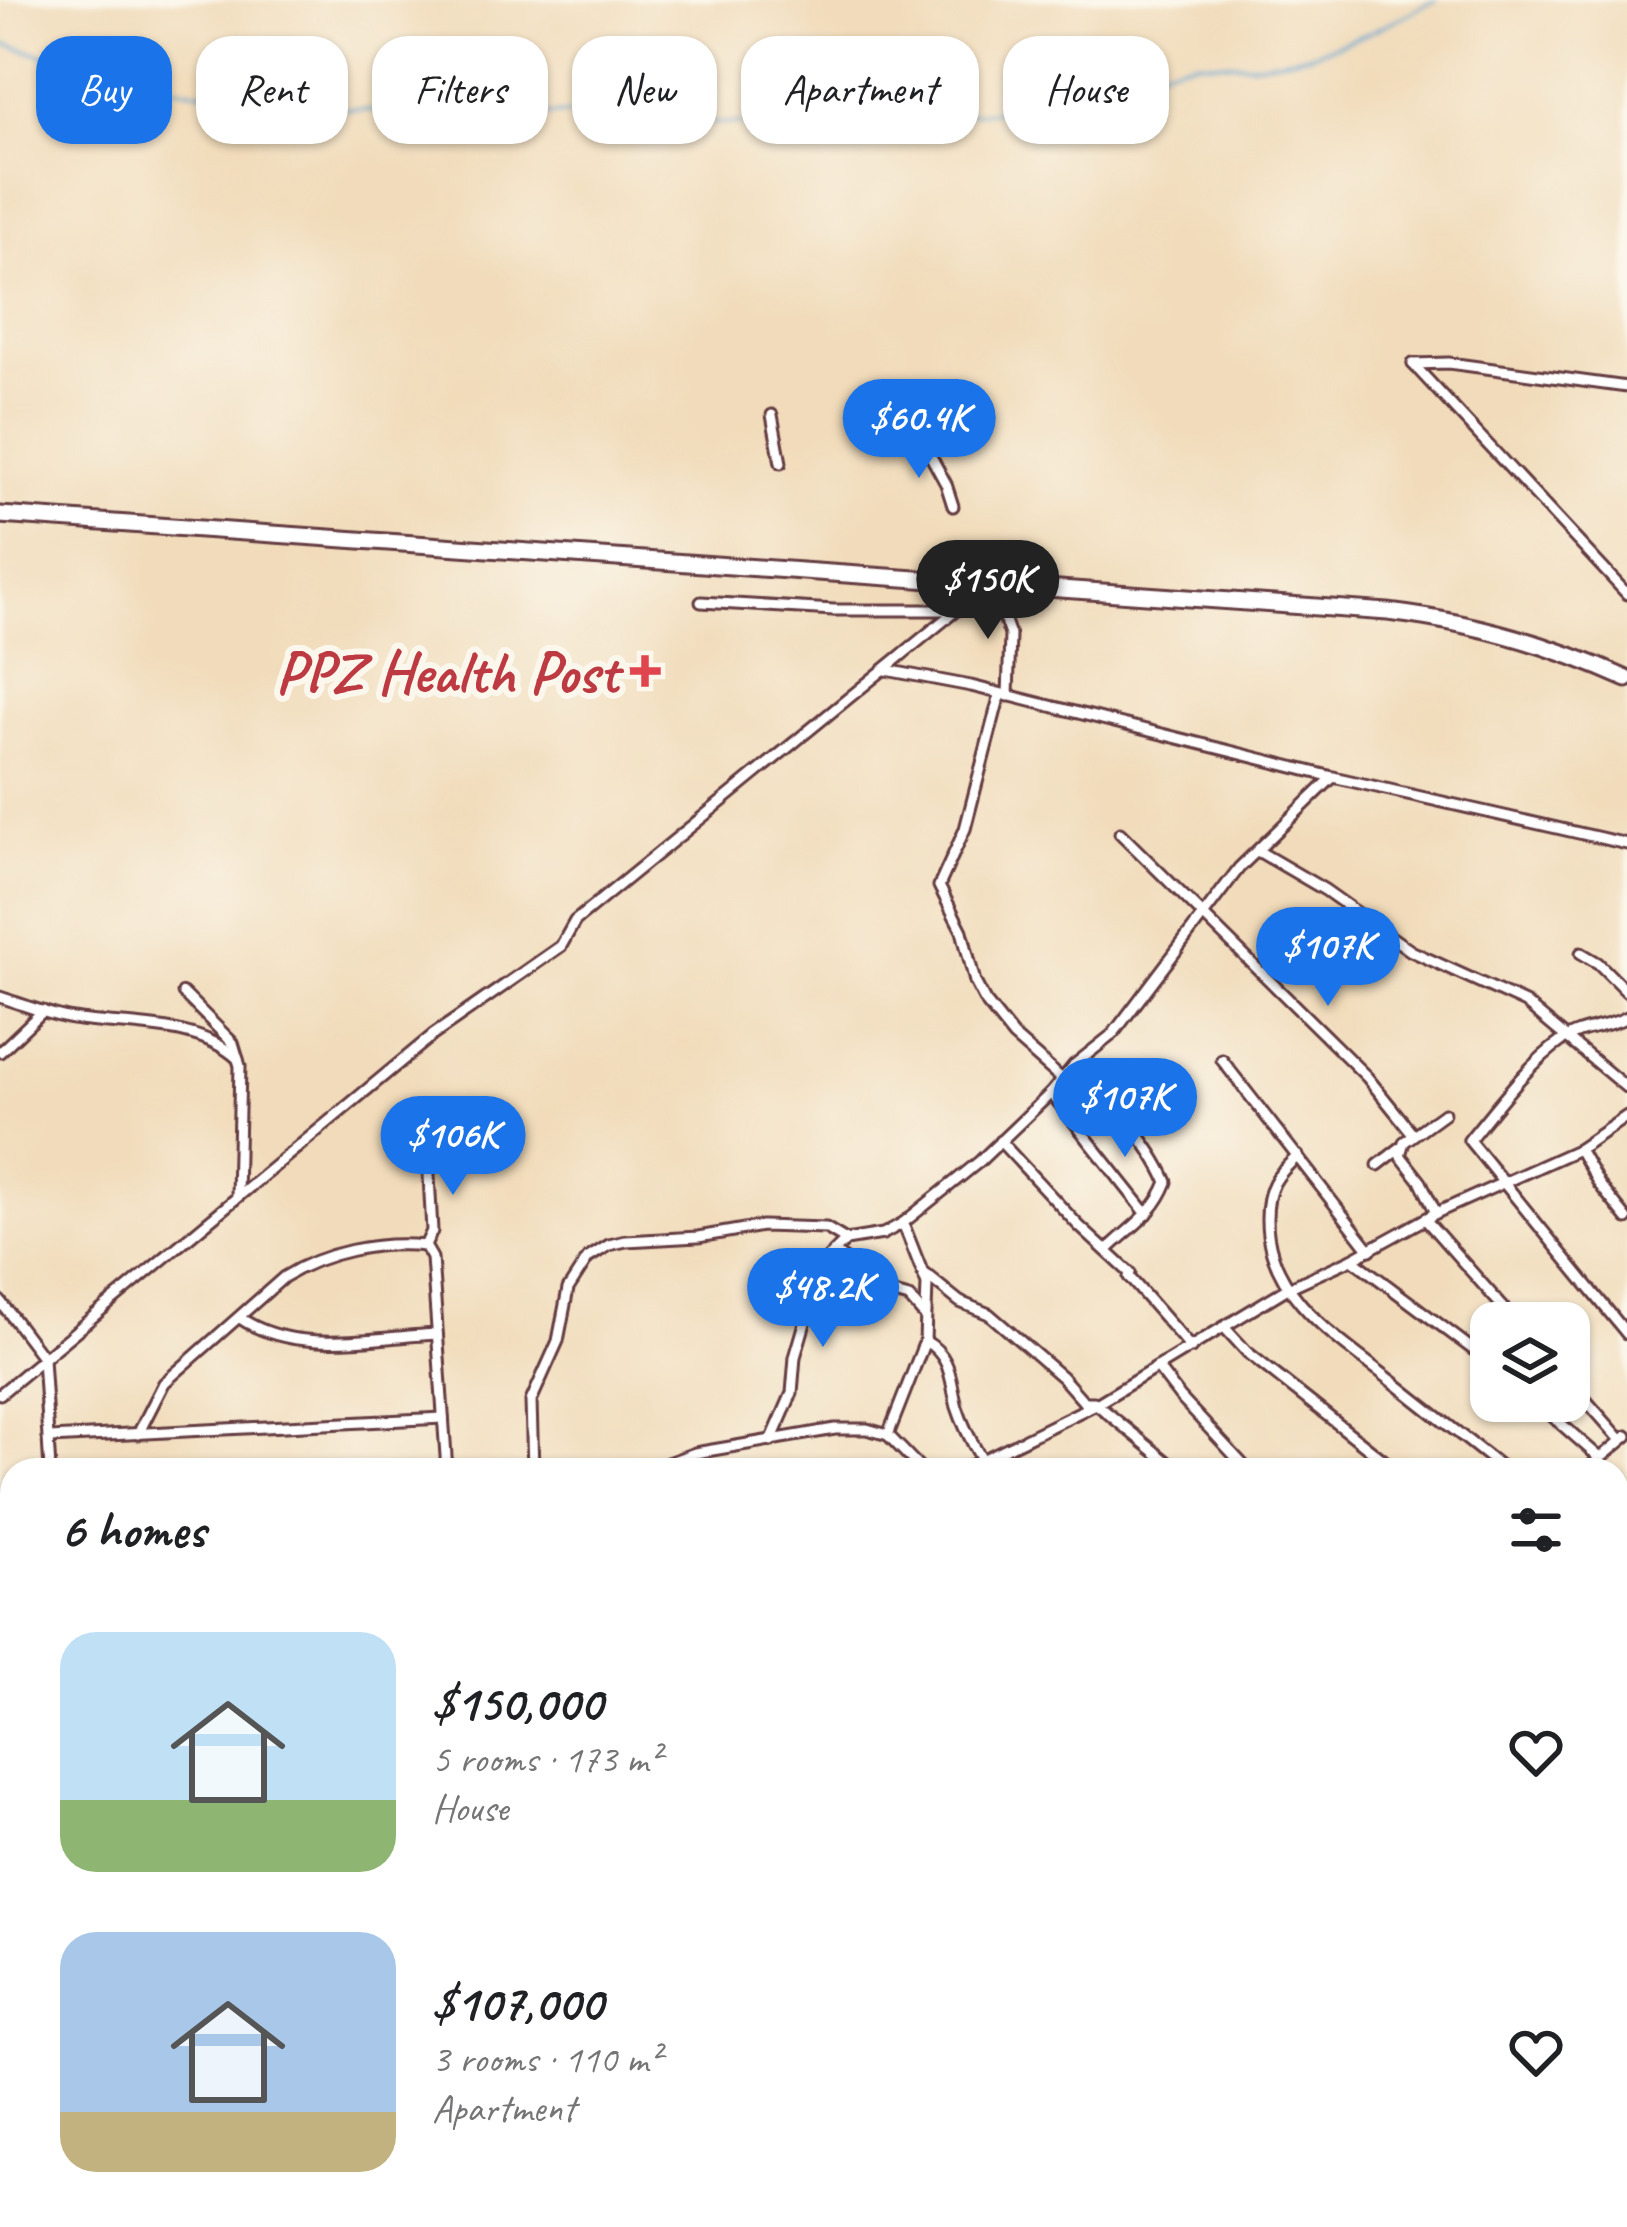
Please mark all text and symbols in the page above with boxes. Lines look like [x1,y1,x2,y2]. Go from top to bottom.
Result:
chip: Buy [36,36,172,144]
chip: Rent [196,36,348,144]
chip: Filters [372,36,548,144]
chip: New [572,36,717,144]
chip: Apartment [741,36,979,144]
chip: House [1003,36,1169,144]
pin: $60.4K [821,379,1017,481]
text: $60.4K [870,393,968,442]
pin: $150K [904,540,1072,642]
text: $150K [943,554,1033,603]
place label: PPZ Health Post [276,634,624,710]
marker: PPZ Health Post [629,655,661,687]
pin: $107K [1244,907,1412,1009]
text: $107K [1283,921,1373,970]
pin: $107K [1041,1058,1209,1160]
text: $107K [1080,1072,1170,1121]
pin: $106K [369,1096,537,1198]
text: $106K [408,1110,498,1159]
pin: $48.2K [725,1248,921,1350]
text: $48.2K [774,1262,872,1311]
map controls [1470,1302,1590,1422]
button: layers [1470,1302,1590,1422]
icon: filters [1503,1497,1569,1563]
text: 6 homes [60,1498,205,1562]
text: $150,000 [432,1671,602,1735]
icon: home [156,1680,300,1824]
icon: heart [1503,1719,1569,1785]
text: 5 rooms · 173 m² [432,1735,660,1784]
text: House [432,1784,508,1833]
text: $107,000 [432,1971,603,2035]
icon: home [156,1980,300,2124]
icon: heart [1503,2019,1569,2085]
text: 3 rooms · 110 m² [432,2035,660,2084]
text: Apartment [432,2084,575,2133]

